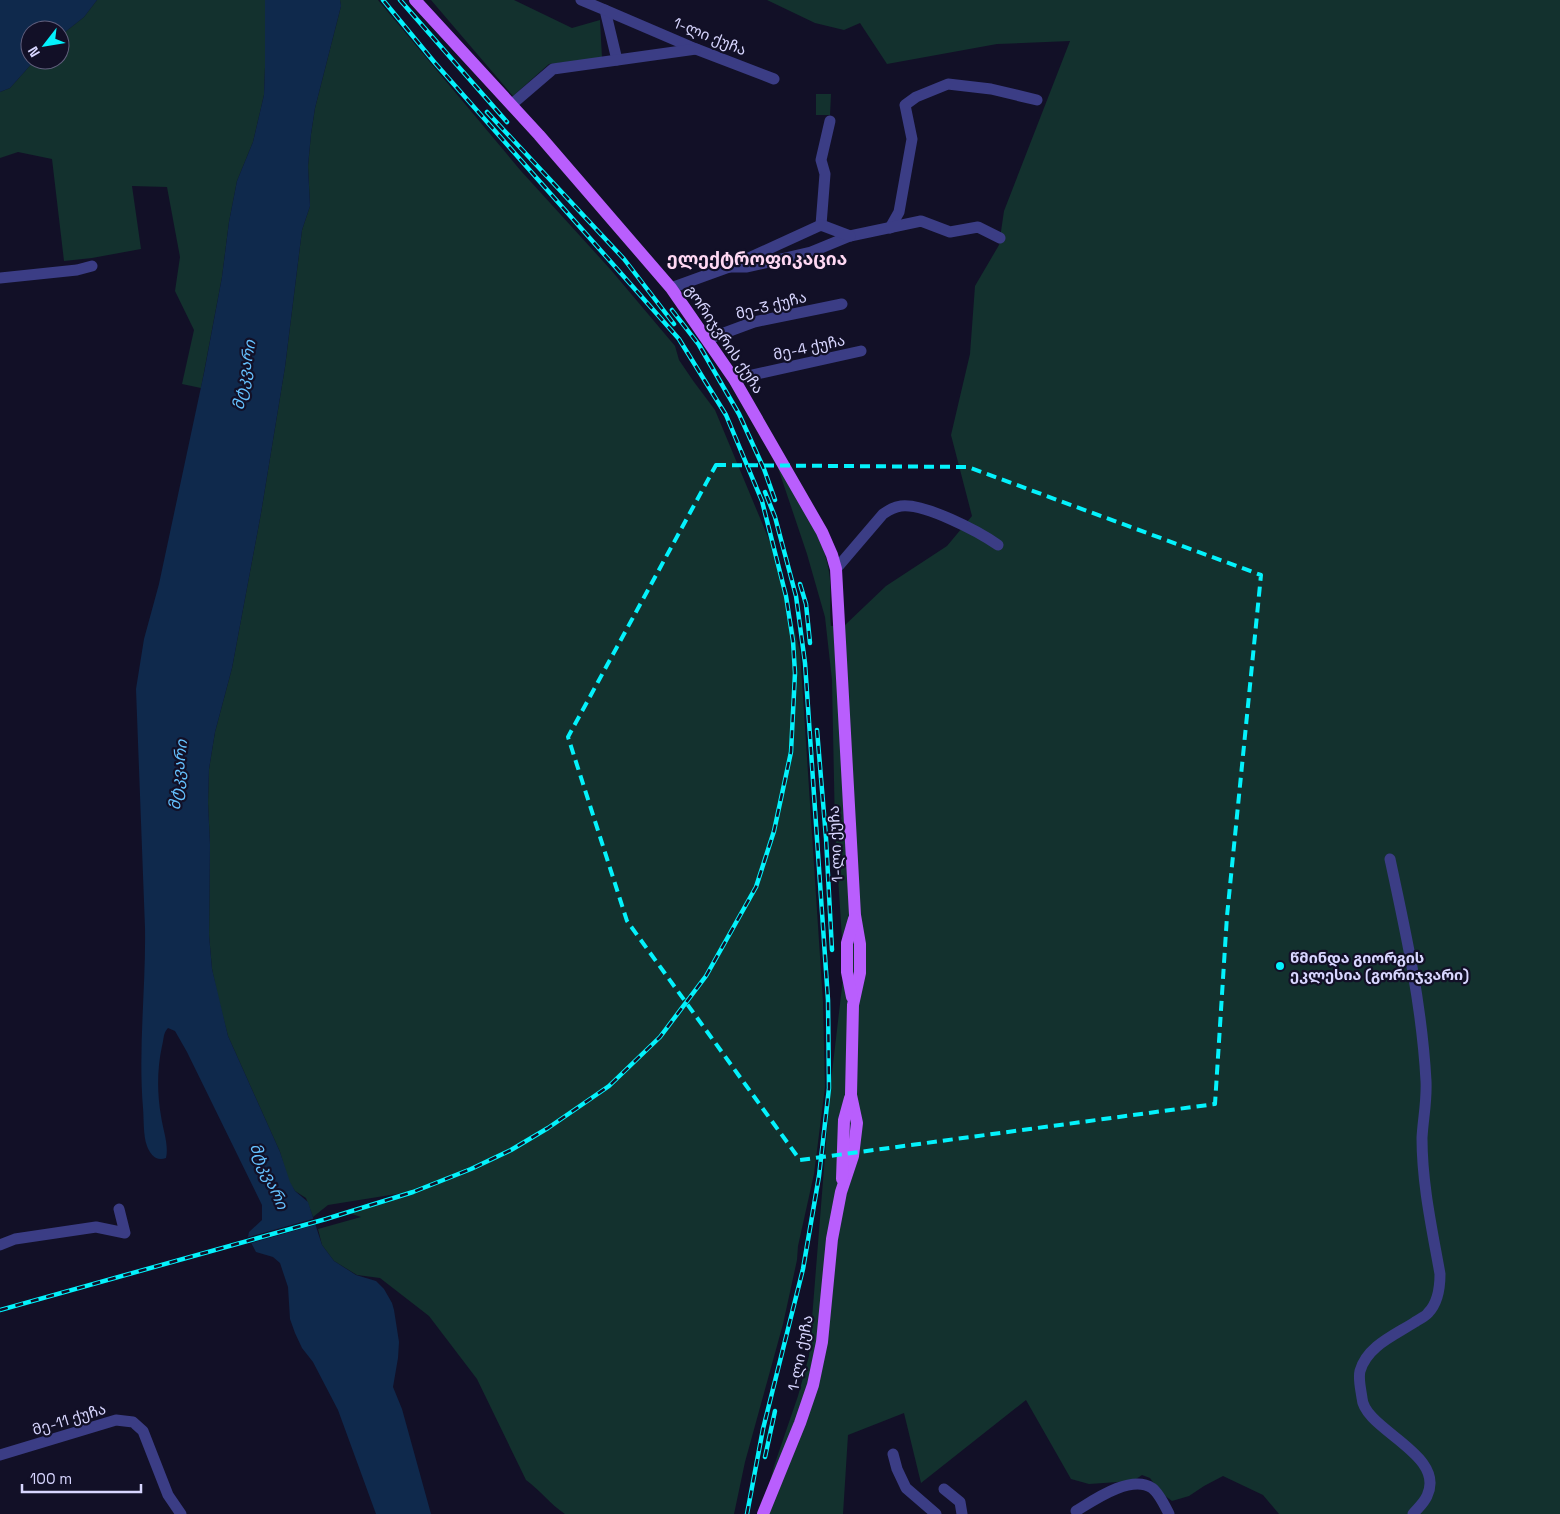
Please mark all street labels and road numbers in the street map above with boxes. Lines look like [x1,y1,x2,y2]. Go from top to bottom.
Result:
street label: 1-ლი ქუჩა [671,13,749,59]
street label: გორიჯვრის ქუჩა [682,281,768,397]
street label: მე-3 ქუჩა [734,287,808,323]
street label: მე-4 ქუჩა [771,330,847,364]
street label: 1-ლი ქუჩა [823,805,847,883]
street label: 1-ლი ქუჩა [783,1313,817,1393]
street label: მე-11 ქუჩა [30,1399,108,1439]

